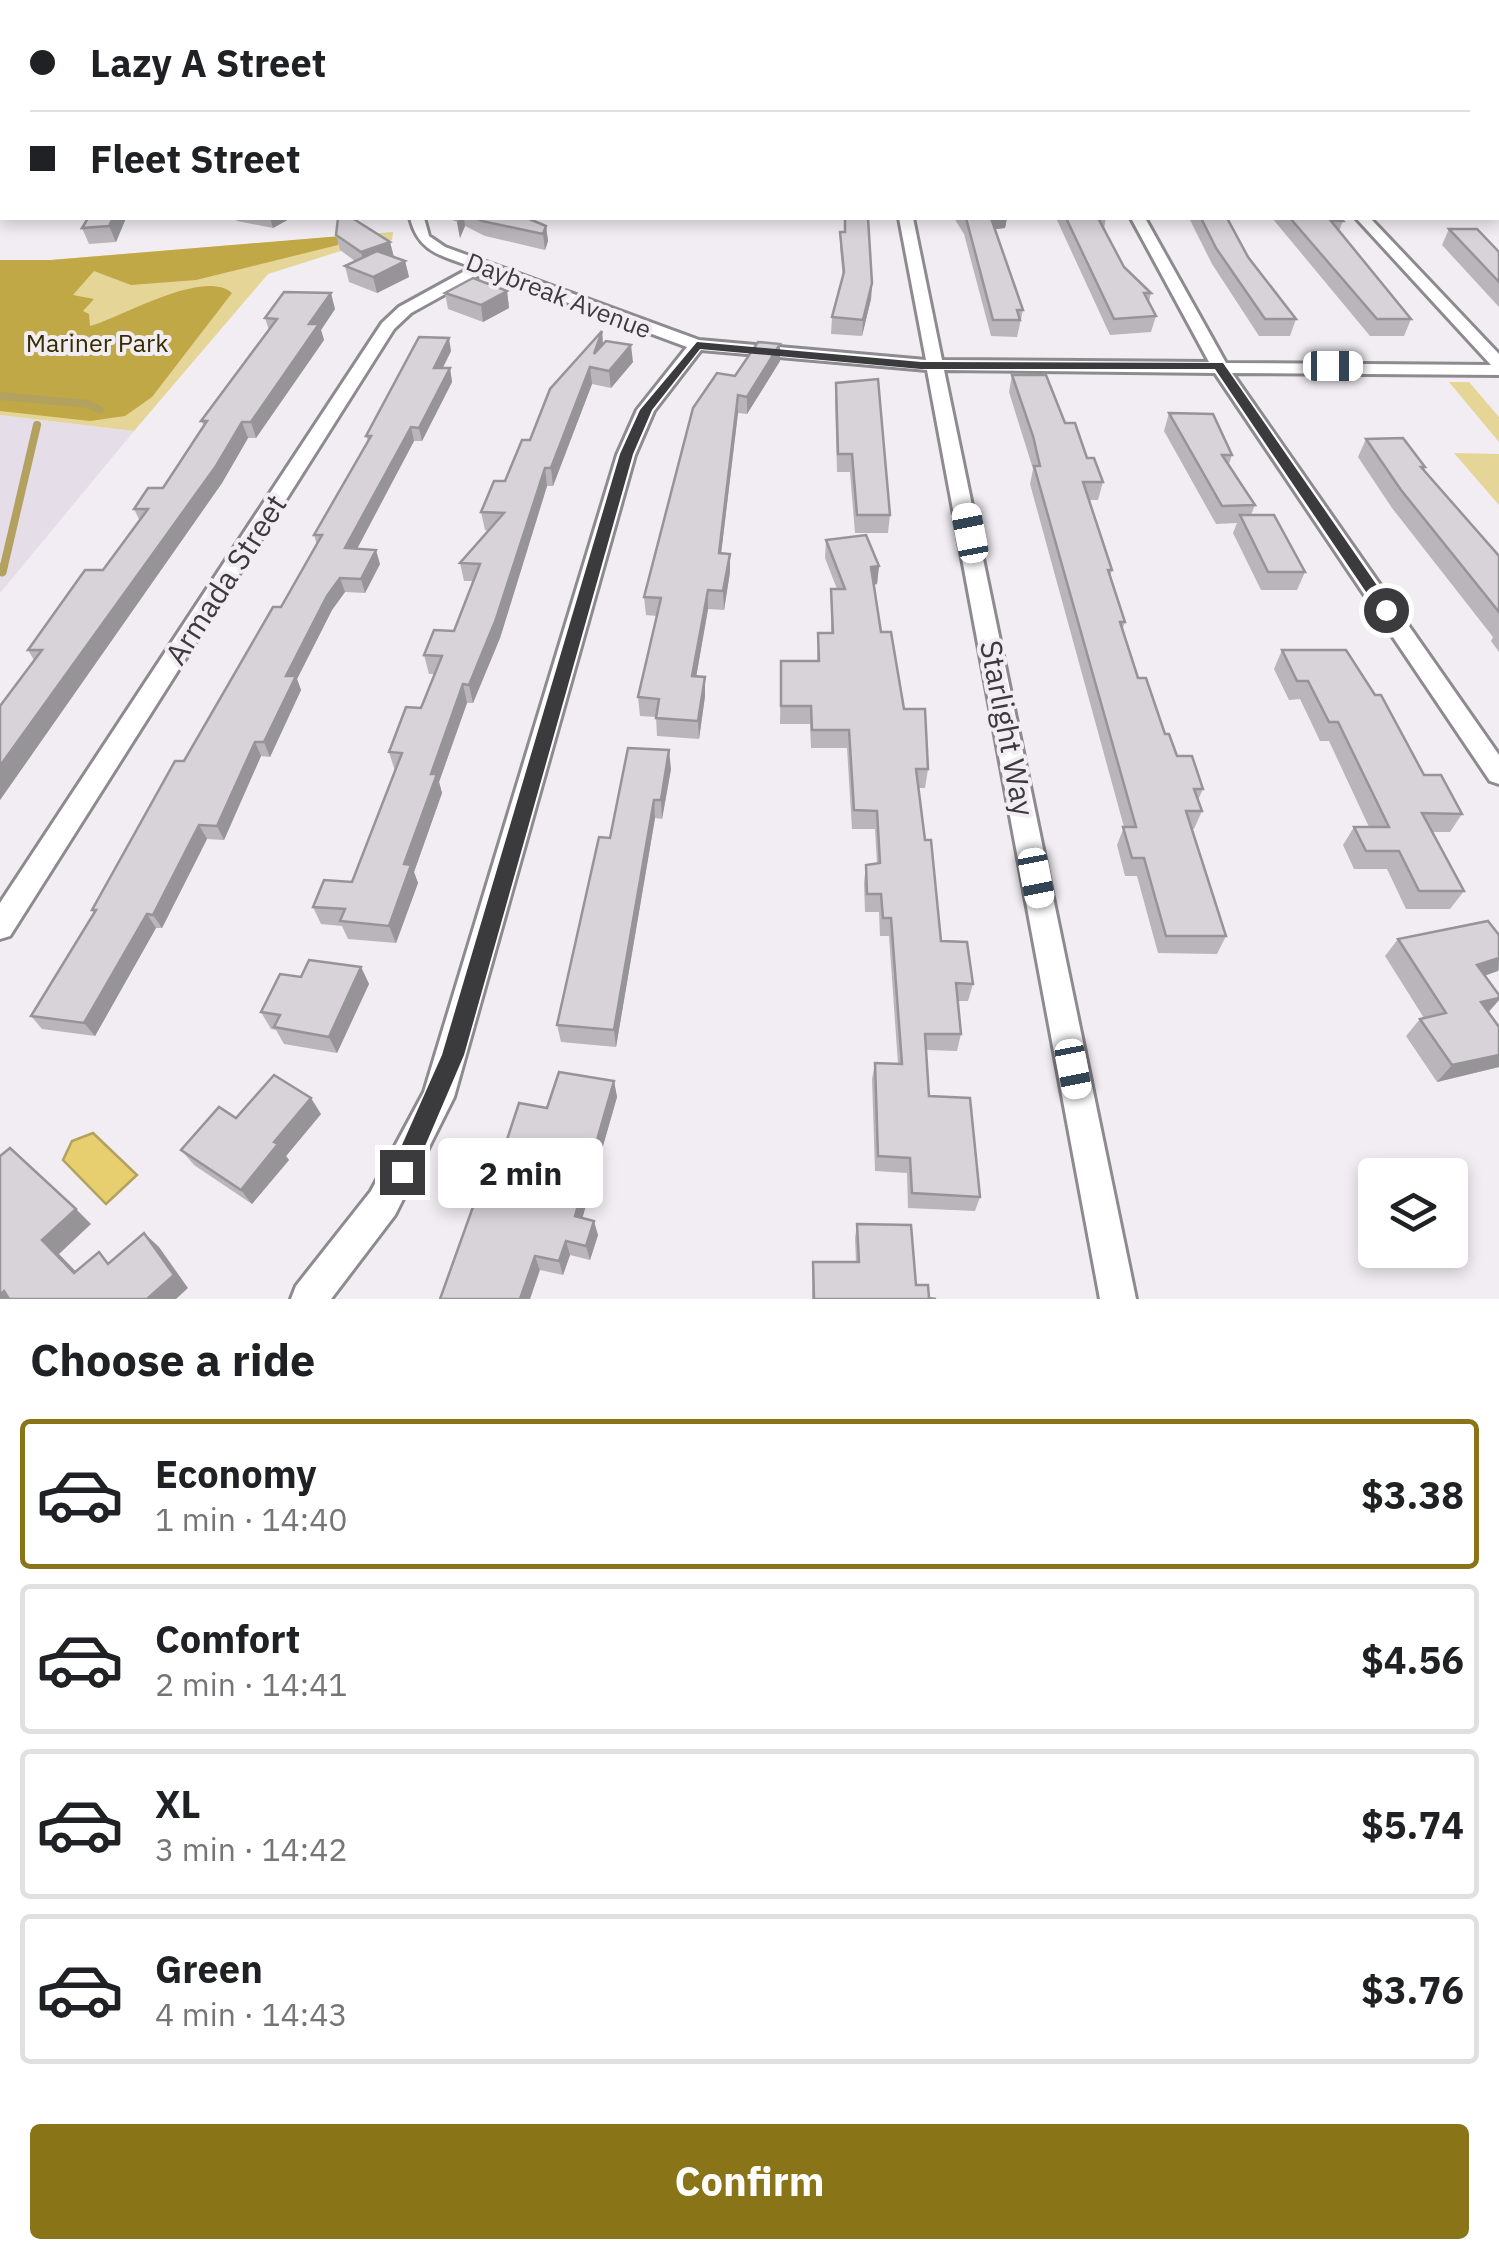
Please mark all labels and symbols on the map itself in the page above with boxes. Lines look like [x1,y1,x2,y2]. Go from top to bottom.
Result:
street label: Daybreak Avenue [462,245,656,345]
park label: Mariner Park [26,326,168,359]
car [1303,351,1363,381]
street label: Armada Street [155,487,295,671]
car [950,501,990,565]
route start [1364,588,1409,633]
street label: Starlight Way [972,637,1044,819]
car [1016,846,1056,910]
car [1053,1037,1093,1101]
callout: 2 min [437,1137,602,1207]
route end [380,1150,425,1195]

